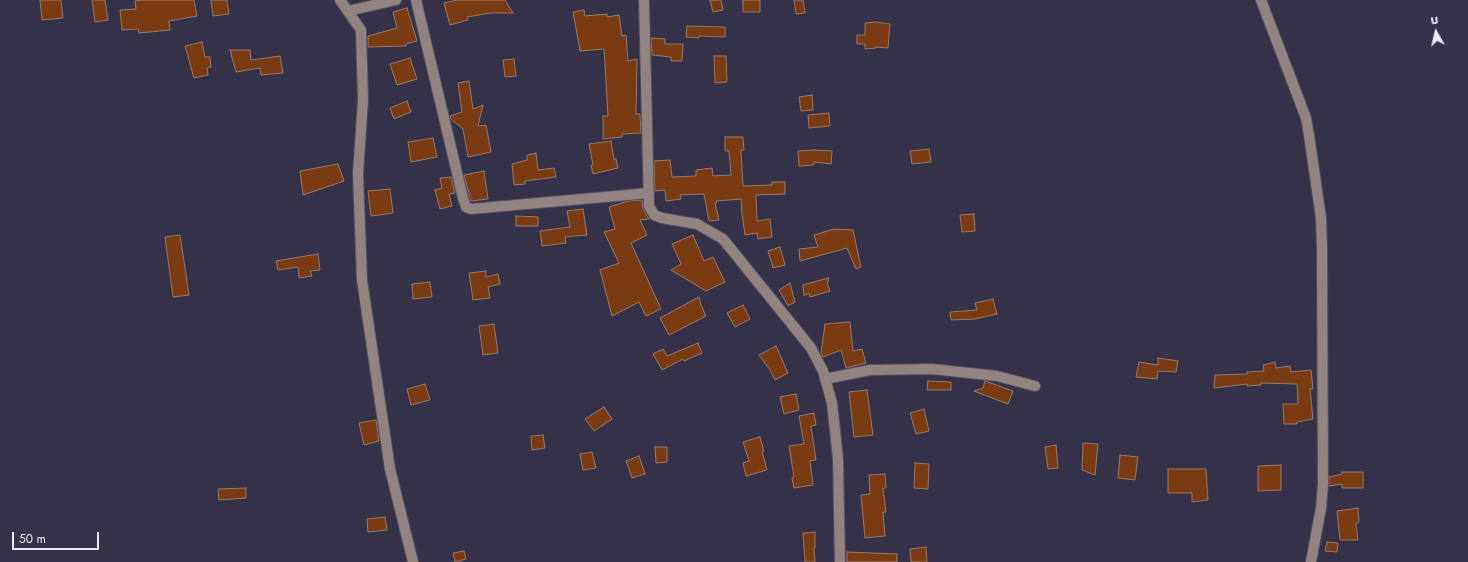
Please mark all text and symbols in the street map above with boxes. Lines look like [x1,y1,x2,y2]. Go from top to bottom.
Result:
north arrow [1416,12,1456,52]
text: U [1429,12,1439,29]
scale bar [14,524,101,550]
text: 50 m [19,530,46,548]

